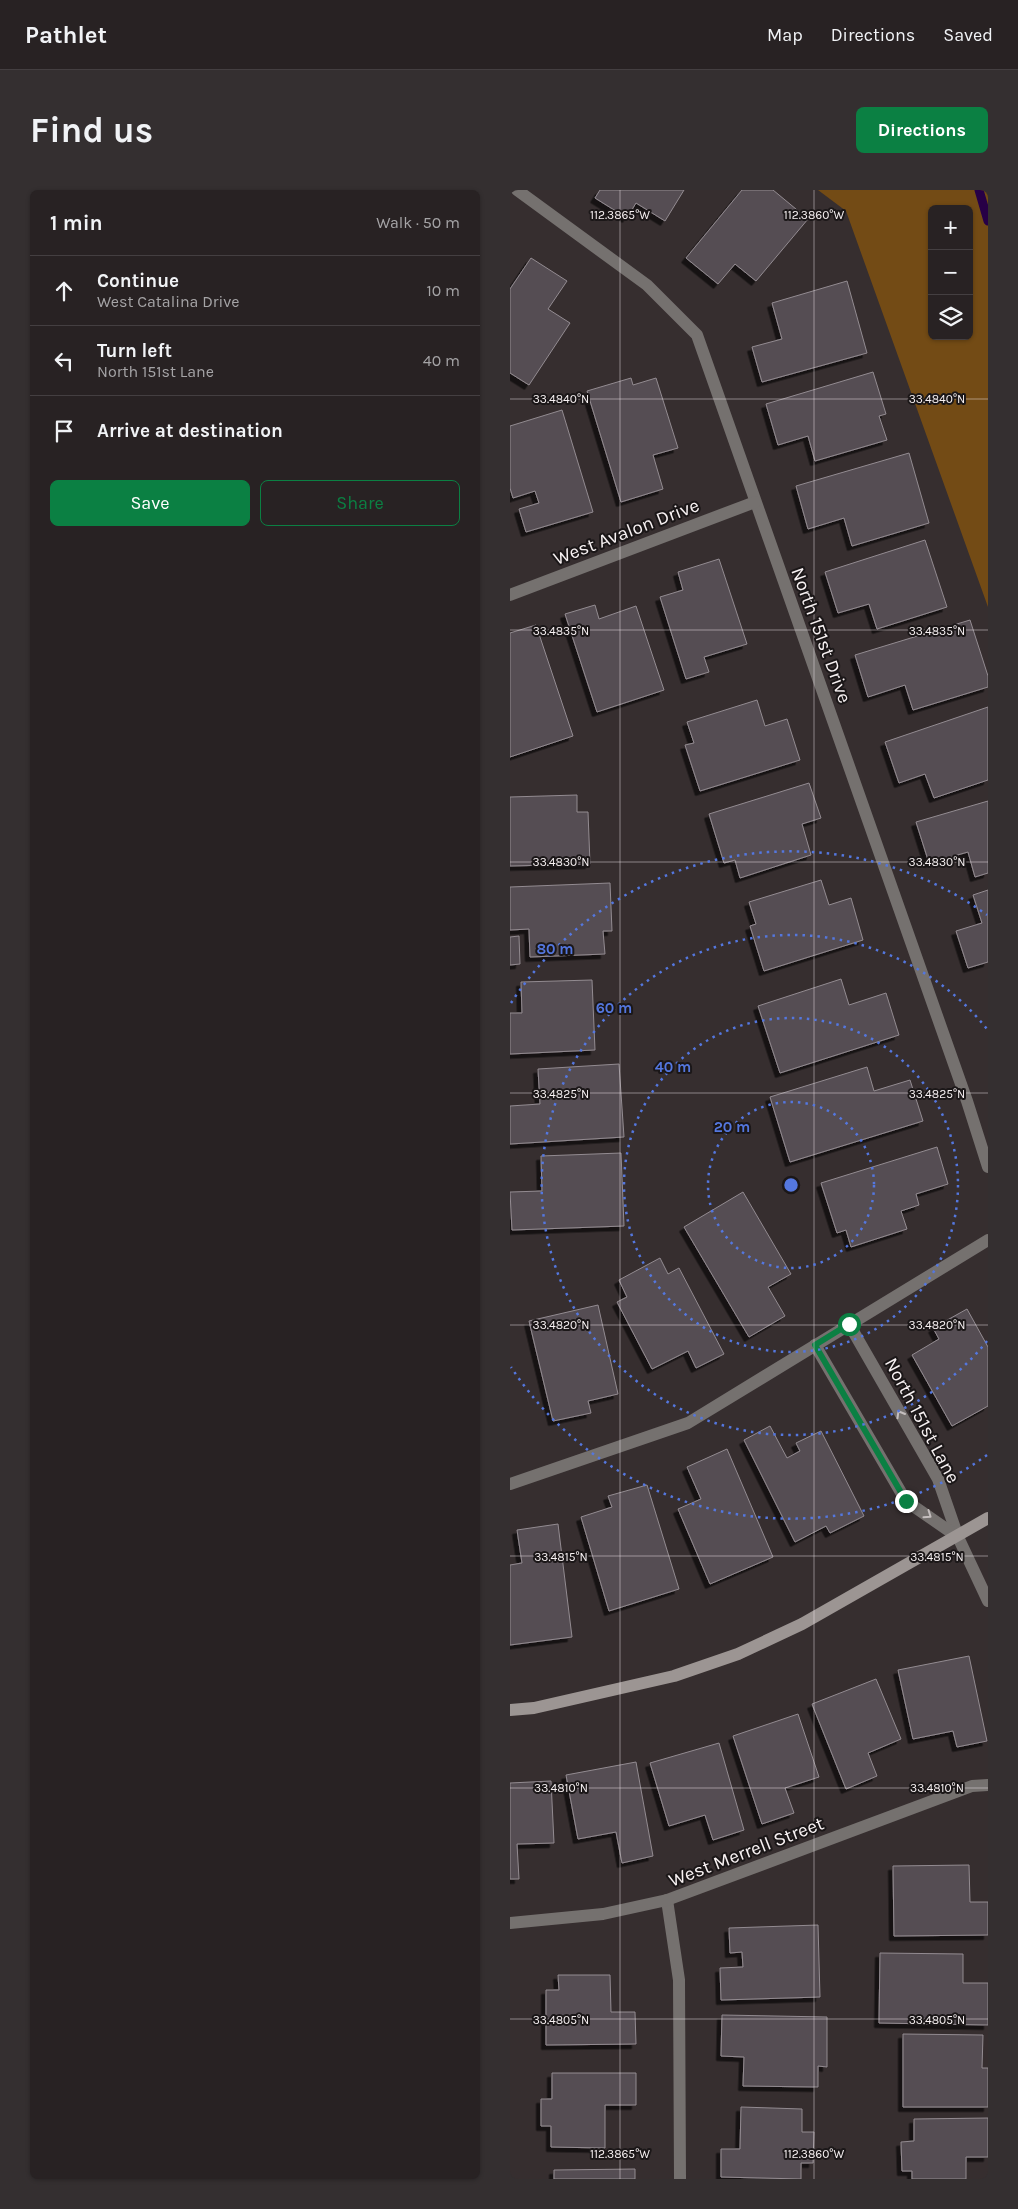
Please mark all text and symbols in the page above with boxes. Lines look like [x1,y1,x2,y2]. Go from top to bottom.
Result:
text: Pathlet [25,21,107,49]
text: Map [767,24,803,46]
text: Directions [831,24,915,46]
text: Saved [943,24,993,46]
button: Directions [856,107,988,153]
text: Find us [30,110,153,151]
map controls [928,205,973,340]
button: + [928,205,973,250]
text: 112.3865°W [590,208,650,222]
text: 112.3860°W [784,208,844,222]
text: 1 min [50,211,103,235]
text: Walk · 50 m [376,213,460,232]
button: − [928,250,973,295]
text: Continue [97,270,179,292]
icon: ahead [50,277,78,305]
text: 10 m [426,281,460,300]
text: West Catalina Drive [97,292,240,311]
button: layers [928,295,973,340]
text: Turn left [97,340,172,362]
icon: left [50,347,78,375]
text: 40 m [423,351,460,370]
text: North 151st Lane [97,362,214,381]
text: 33.4840°N [533,392,589,406]
text: 33.4840°N [909,392,965,406]
icon: arrive [50,417,78,445]
text: Arrive at destination [97,420,283,442]
button: Save [50,480,250,526]
button: Share [260,480,460,526]
street label: West Avalon Drive [550,494,702,570]
street label: North 151st Drive [786,565,856,706]
text: 33.4835°N [533,624,589,638]
text: 33.4835°N [909,624,965,638]
text: 33.4830°N [533,855,589,869]
text: 33.4830°N [909,855,965,869]
text: 80 m [536,940,574,958]
text: 60 m [596,999,632,1017]
text: 40 m [655,1058,691,1076]
text: 33.4825°N [533,1087,589,1101]
text: 33.4825°N [909,1087,965,1101]
text: 20 m [714,1118,750,1136]
centre of rings [782,1176,800,1194]
route start [838,1313,861,1336]
text: 33.4820°N [533,1318,589,1332]
text: 33.4820°N [909,1318,965,1332]
street label: North 151st Lane [880,1354,964,1487]
one-way arrow [896,1410,906,1419]
route end [895,1490,918,1513]
one-way arrow [922,1509,931,1519]
text: 33.4815°N [534,1550,588,1564]
text: 33.4815°N [910,1550,964,1564]
text: 33.4810°N [534,1781,588,1795]
text: 33.4810°N [910,1781,964,1795]
street label: West Merrell Street [666,1812,827,1892]
text: 33.4805°N [533,2013,589,2027]
text: 33.4805°N [909,2013,965,2027]
text: 112.3865°W [590,2147,650,2161]
text: 112.3860°W [784,2147,844,2161]

